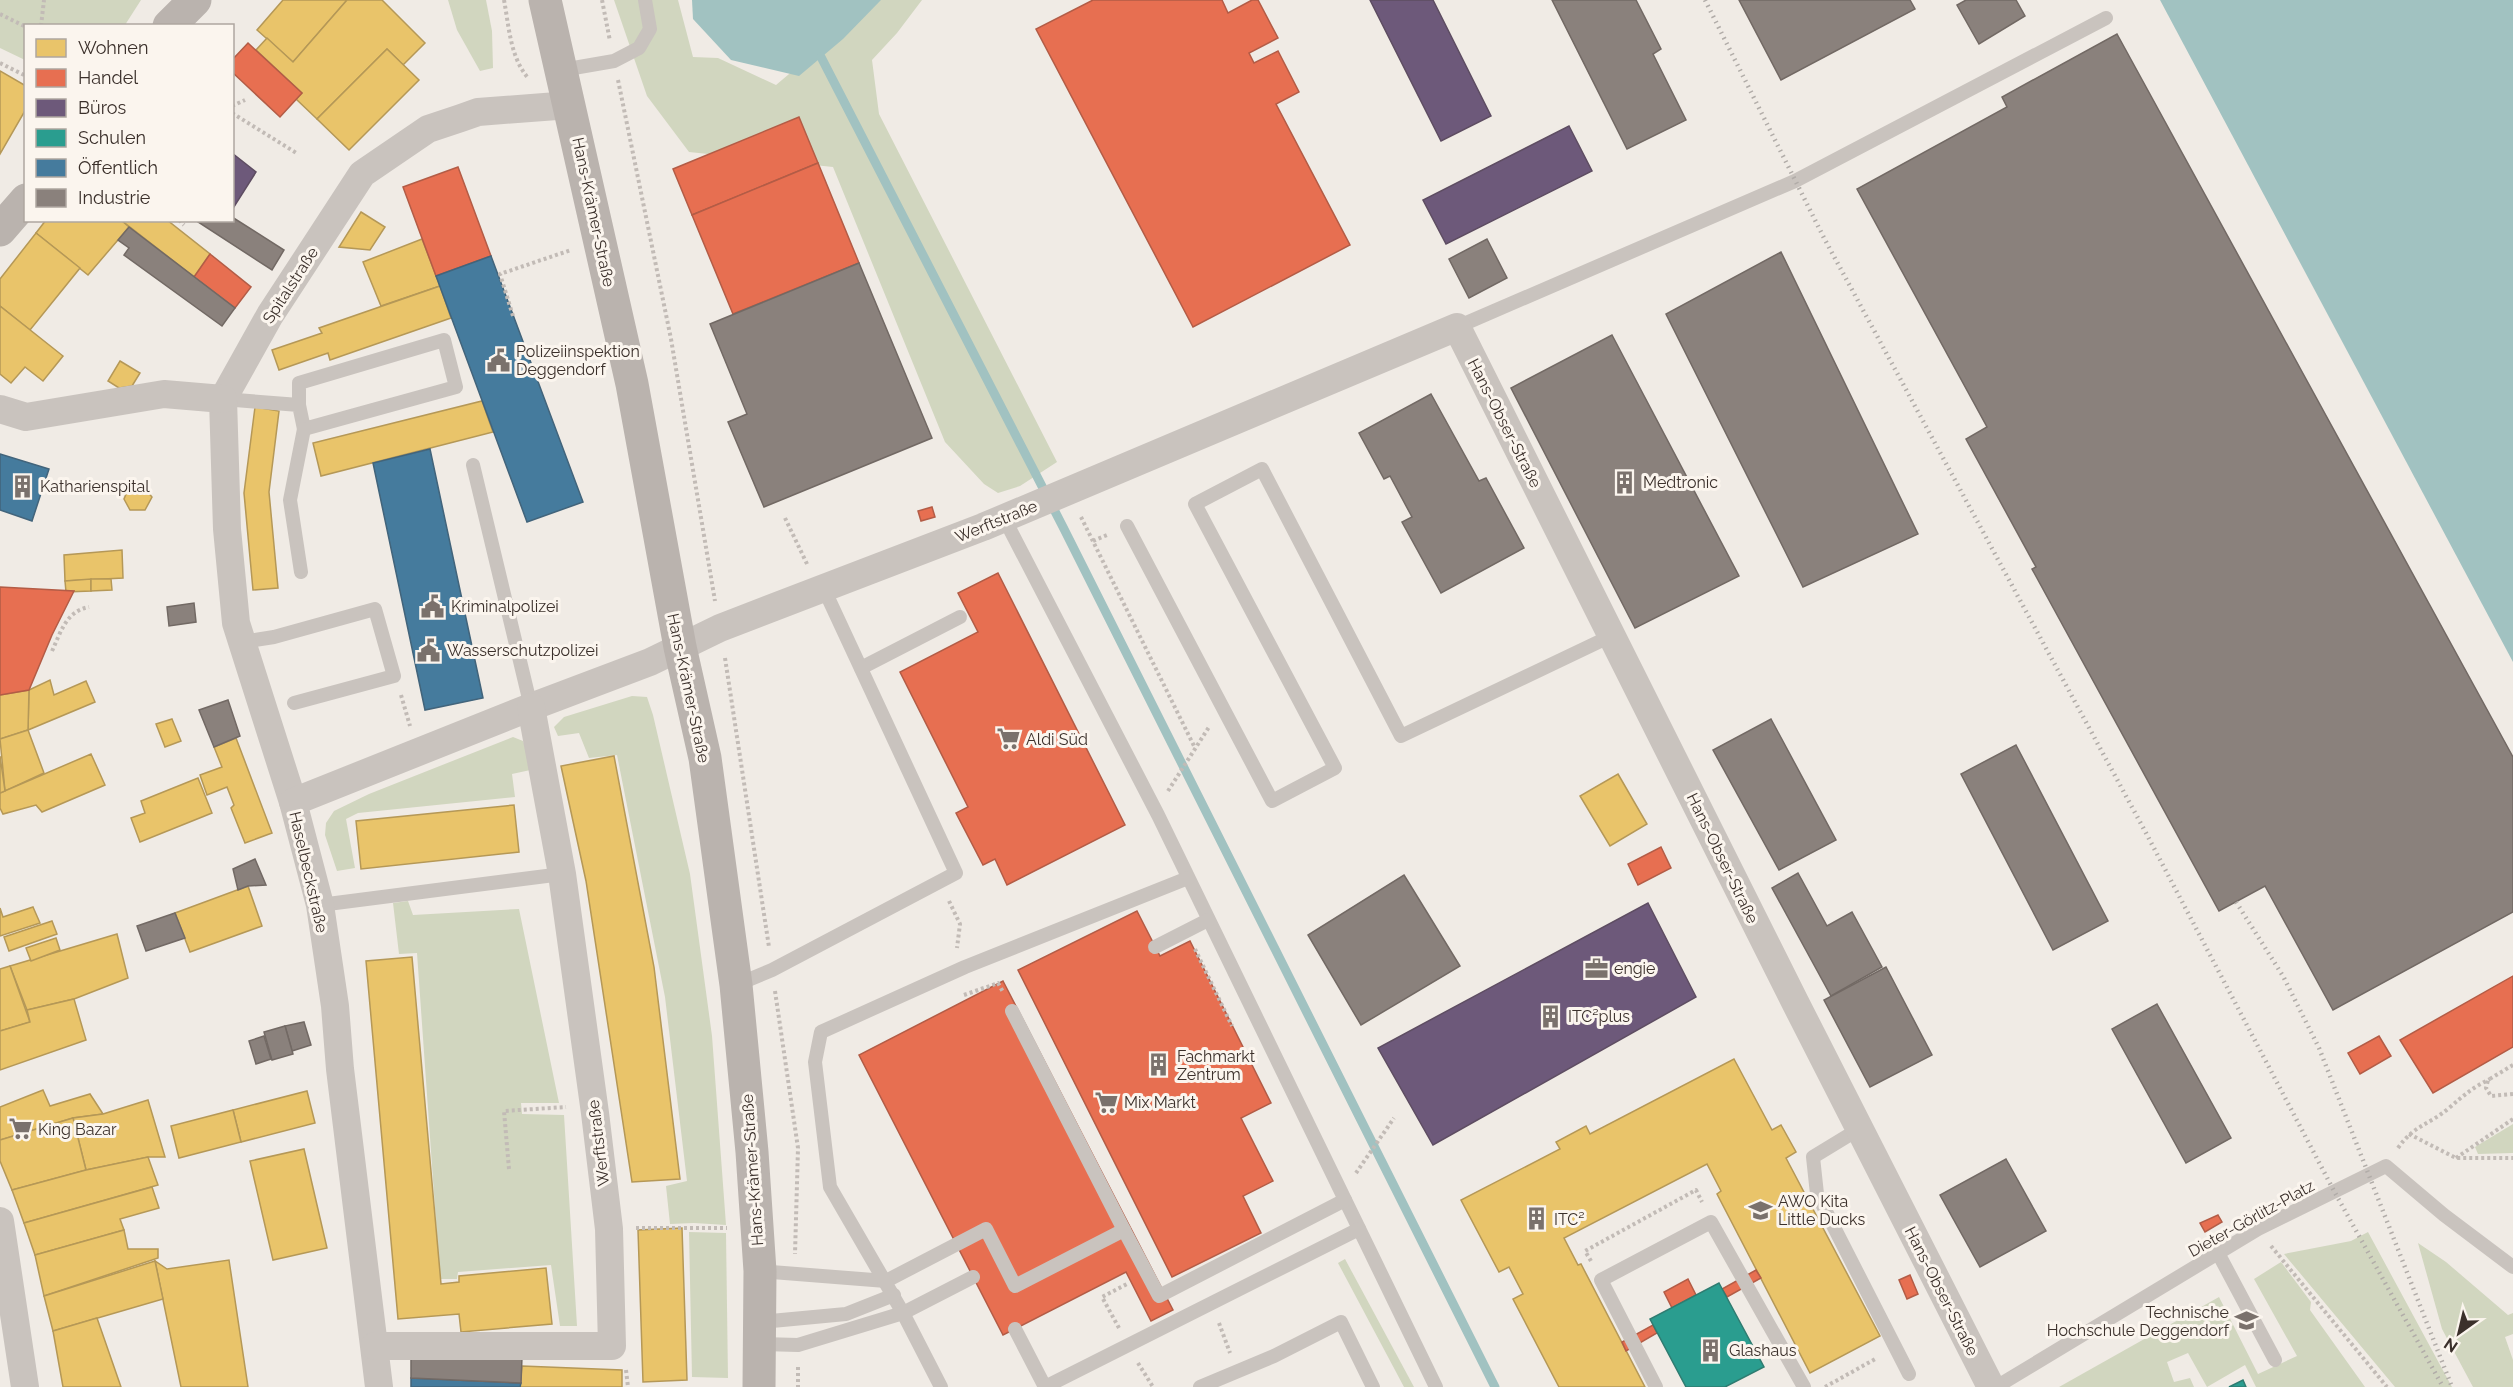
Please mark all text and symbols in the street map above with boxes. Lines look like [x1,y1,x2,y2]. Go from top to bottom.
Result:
legend [24,24,234,222]
text: Wohnen [78,37,148,58]
text: Handel [78,67,138,88]
text: Büros [78,97,126,118]
text: Schulen [78,127,146,148]
street label: Hans-Krämer-Straße [568,136,619,289]
text: Öffentlich [78,157,158,178]
text: Industrie [78,187,151,208]
street label: Spitalstraße [259,244,322,327]
place label: Polizeiinspektion Deggendorf [516,342,640,379]
public building icon: Polizeiinspektion Deggendorf [485,347,511,373]
street label: Hans-Obser-Straße [1464,355,1545,491]
building icon: Medtronic [1612,469,1638,495]
building icon: Katharienspital [9,473,35,499]
place label: Medtronic [1643,473,1718,492]
place label: Katharienspital [40,477,150,496]
street label: Werftstraße [952,496,1040,547]
public building icon: Kriminalpolizei [420,593,446,619]
place label: Kriminalpolizei [451,597,559,616]
street label: Hans-Krämer-Straße [663,612,714,765]
public building icon: Wasserschutzpolizei [416,637,442,663]
place label: Wasserschutzpolizei [447,641,598,660]
supermarket icon: Aldi Süd [995,726,1021,752]
place label: Aldi Süd [1026,730,1088,749]
street label: Hans-Obser-Straße [1683,790,1762,926]
street label: Haselbeckstraße [285,810,332,935]
office icon: engie [1583,955,1609,981]
place label: engie [1614,959,1656,978]
building icon: ITC²plus [1537,1003,1563,1029]
place label: ITC²plus [1568,1007,1630,1026]
place label: Fachmarkt Zentrum [1177,1047,1256,1084]
building icon: Fachmarkt Zentrum [1146,1052,1172,1078]
supermarket icon: Mix Markt [1093,1089,1119,1115]
street label: Hans-Krämer-Straße [738,1093,767,1247]
place label: Mix Markt [1124,1093,1196,1112]
street label: Werftstraße [584,1099,613,1187]
supermarket icon: King Bazar [7,1116,33,1142]
place label: King Bazar [38,1120,117,1139]
street label: Dieter-Görlitz-Platz [2185,1176,2318,1261]
place label: AWO Kita Little Ducks [1778,1192,1866,1229]
school or university icon: AWO Kita Little Ducks [1747,1197,1773,1223]
building icon: ITC² [1523,1206,1549,1232]
place label: ITC² [1554,1210,1585,1229]
street label: Hans-Obser-Straße [1901,1223,1982,1359]
place label: Technische Hochschule Deggendorf [2047,1303,2230,1340]
north arrow [2429,1303,2489,1363]
school or university icon: Technische Hochschule Deggendorf [2234,1308,2260,1334]
text: N [2441,1334,2461,1356]
building icon: Glashaus [1698,1337,1724,1363]
place label: Glashaus [1729,1341,1797,1360]

